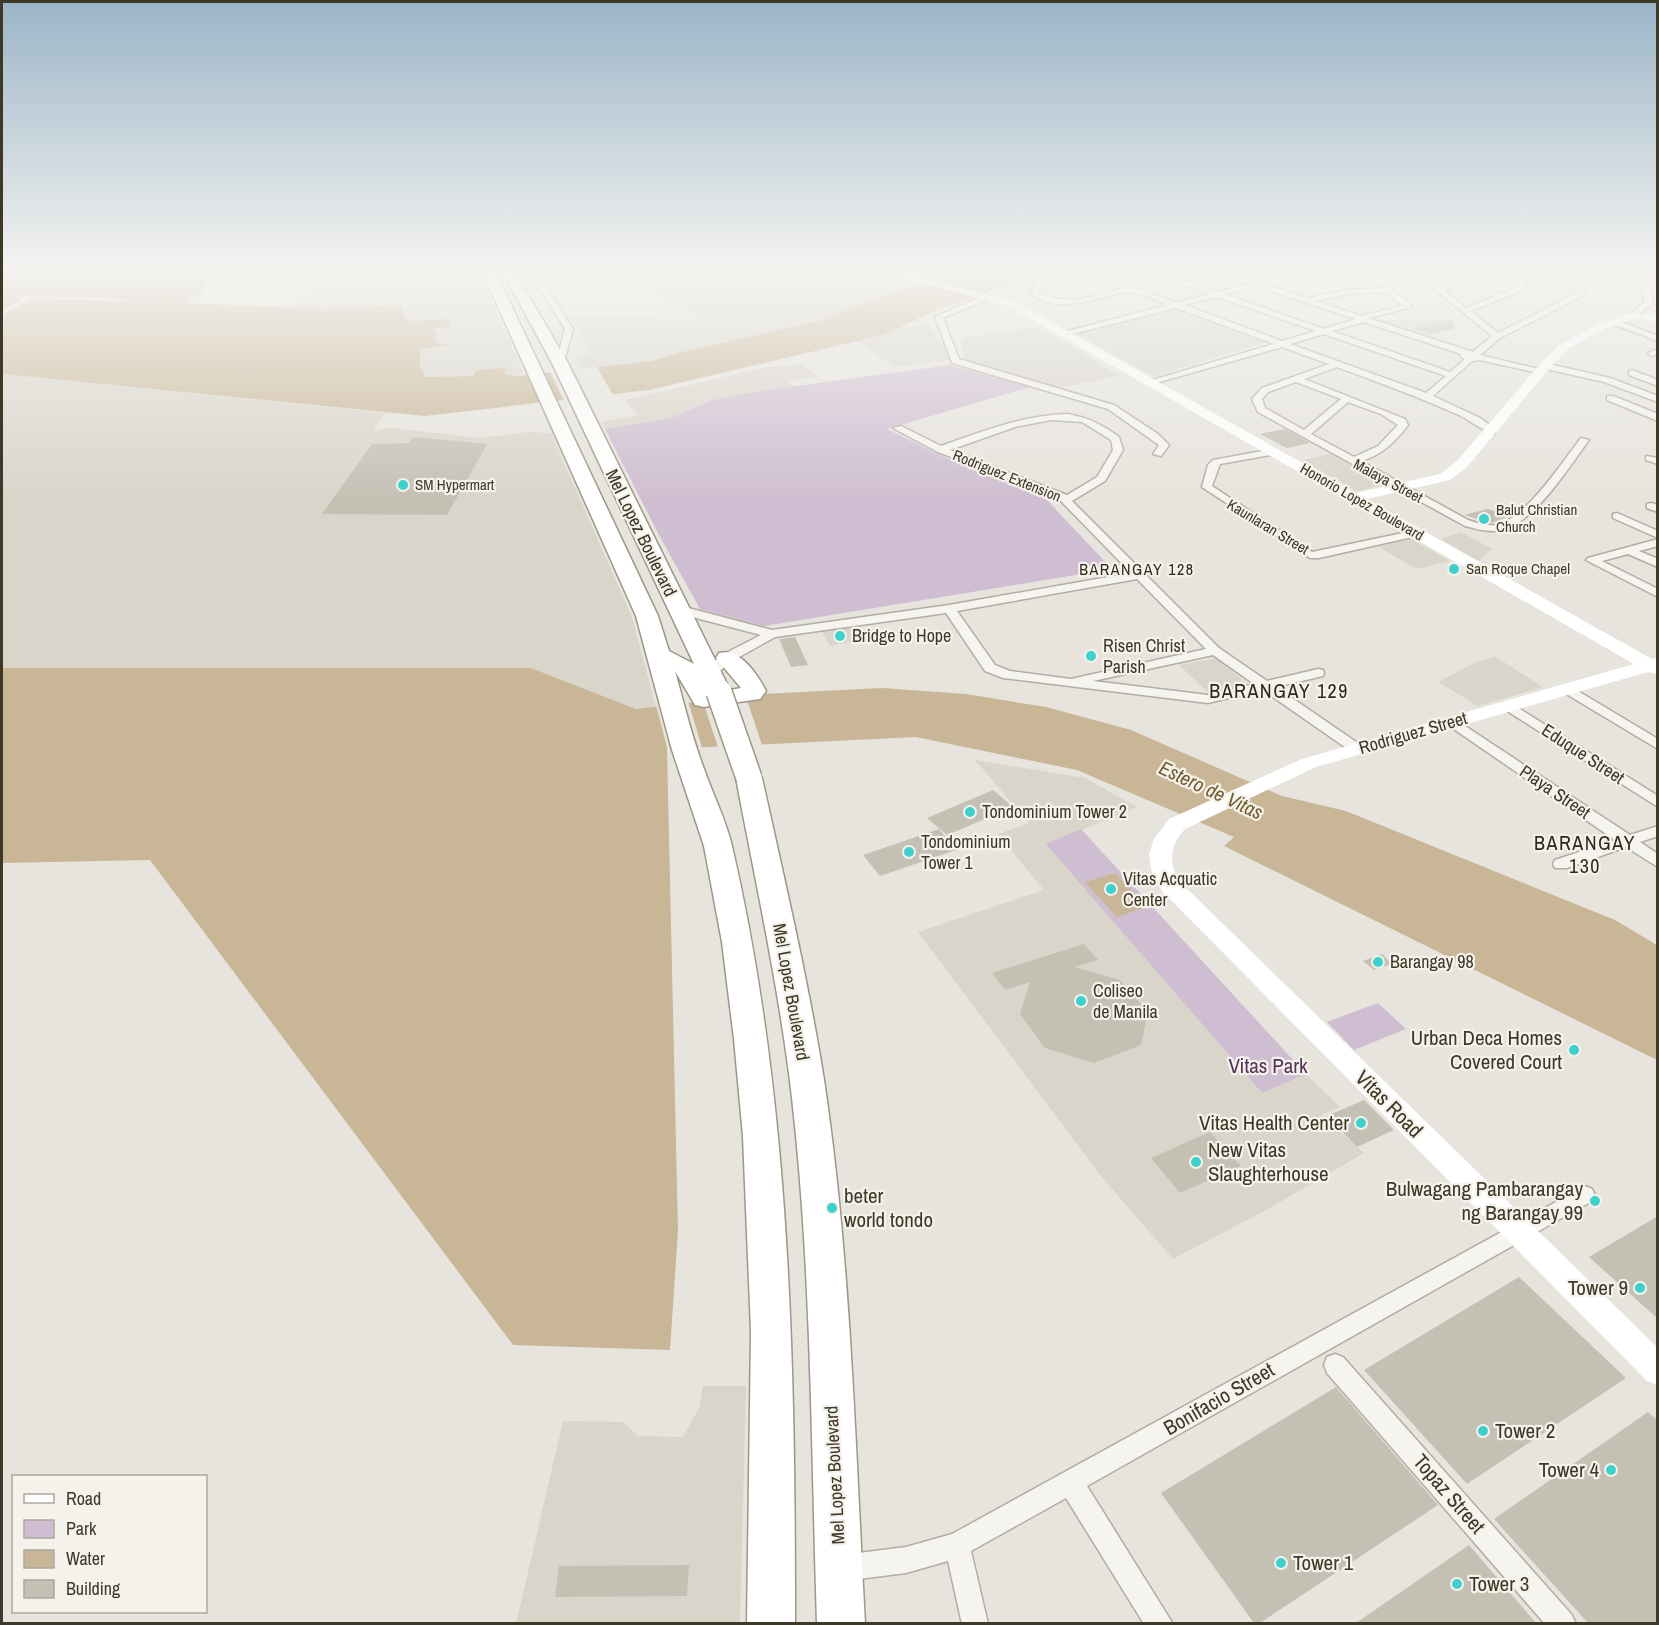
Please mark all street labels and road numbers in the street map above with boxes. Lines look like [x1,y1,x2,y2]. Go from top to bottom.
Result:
street label: Rodriguez Extension [950,444,1064,507]
street label: Malaya Street [1350,453,1427,508]
street label: Honorio Lopez Boulevard [1297,458,1428,546]
street label: Mel Lopez Boulevard [600,465,683,601]
street label: Kaunlaran Street [1223,494,1314,560]
street label: Rodriguez Street [1356,705,1470,760]
street label: Eduque Street [1537,717,1630,790]
street label: Playa Street [1515,759,1596,824]
street label: Mel Lopez Boulevard [767,921,816,1062]
street label: Vitas Road [1349,1063,1430,1144]
street label: Bonifacio Street [1158,1355,1280,1442]
street label: Mel Lopez Boulevard [818,1405,851,1545]
street label: Topaz Street [1407,1448,1492,1540]

